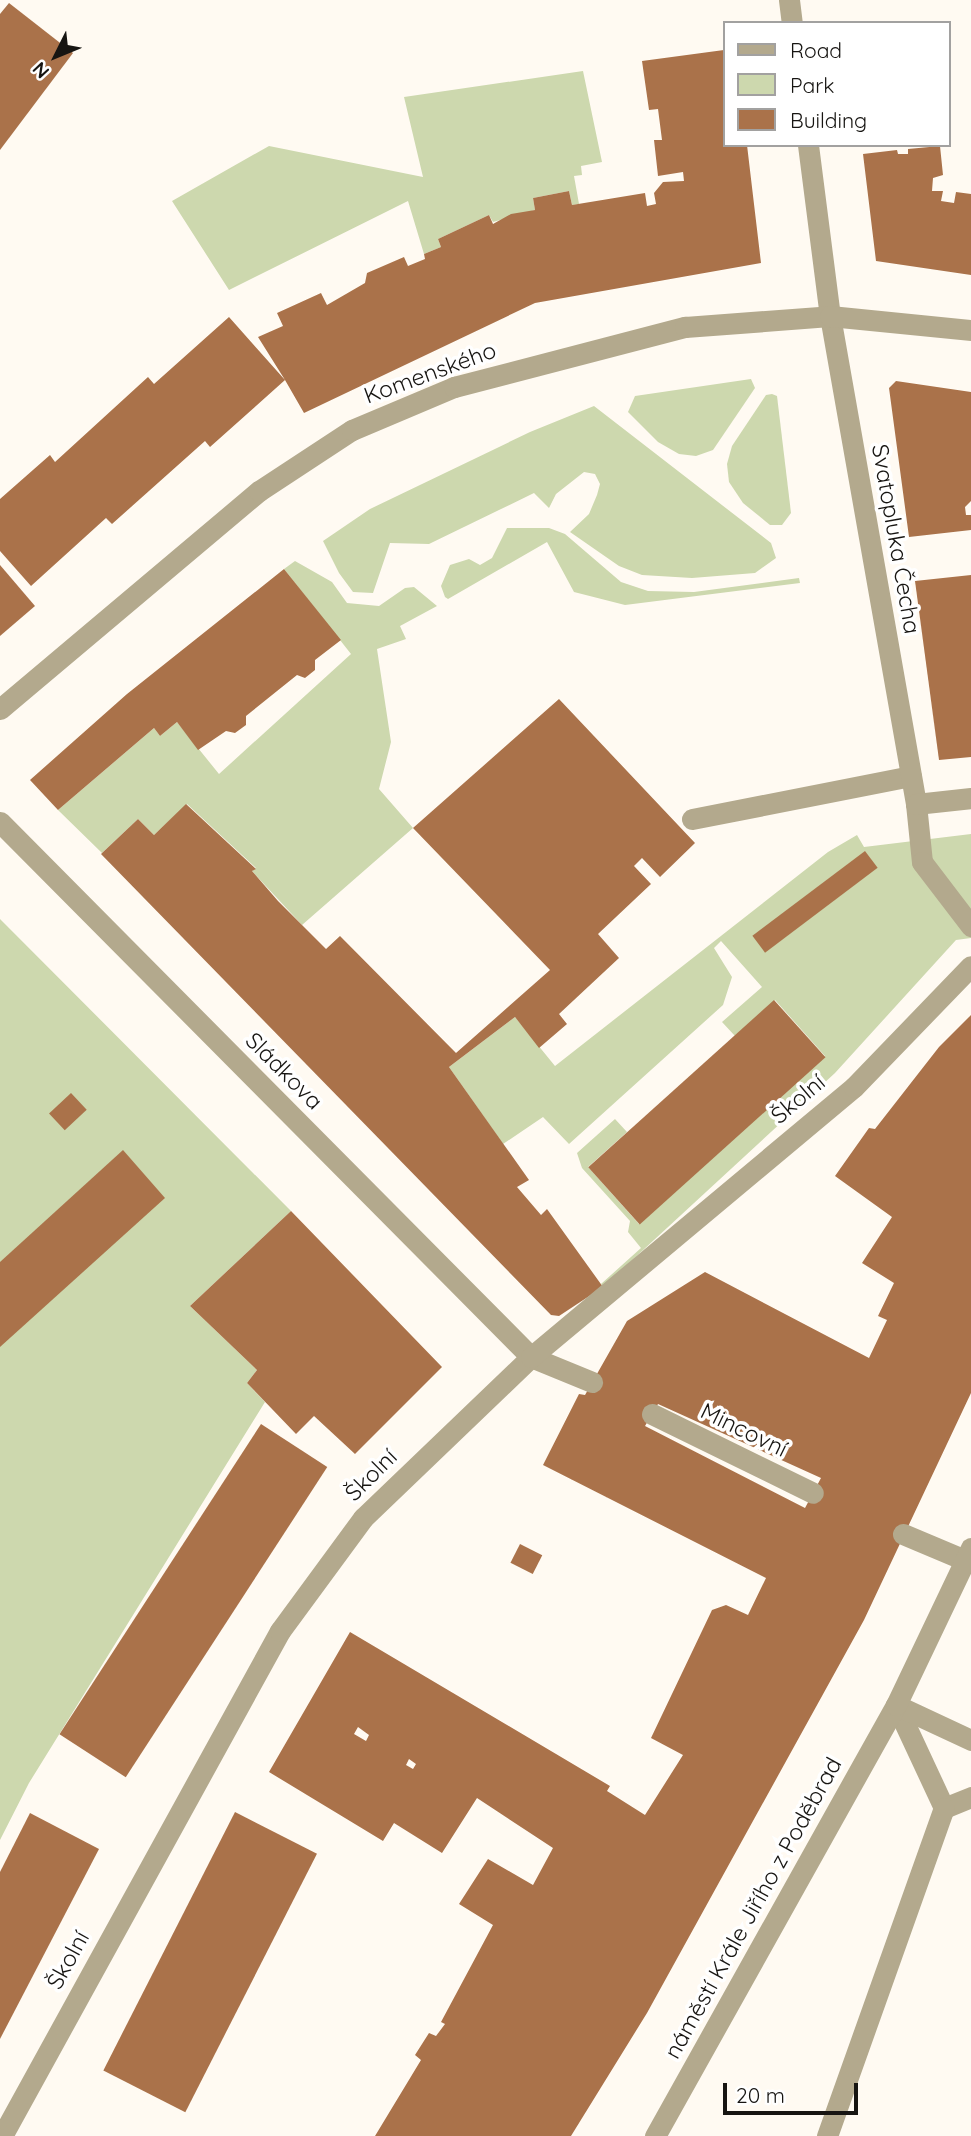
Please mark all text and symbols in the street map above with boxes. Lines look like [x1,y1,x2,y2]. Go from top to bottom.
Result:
north arrow [21,21,91,91]
legend [722,21,950,147]
text: Road [790,37,842,63]
text: N [27,57,54,84]
text: Park [790,72,834,98]
text: Building [790,107,867,133]
street label: Komenského [360,336,500,410]
street label: Svatopluka Čecha [866,442,926,636]
street label: Sládkova [240,1027,328,1115]
street label: Školní [765,1068,831,1130]
street label: Mincovní [696,1397,792,1463]
street label: Školní [339,1443,403,1507]
street label: náměstí Krále Jiřího z Poděbrad [658,1753,848,2063]
street label: Školní [41,1926,95,1994]
scale bar [726,2070,861,2114]
text: 20 m [736,2082,785,2108]

